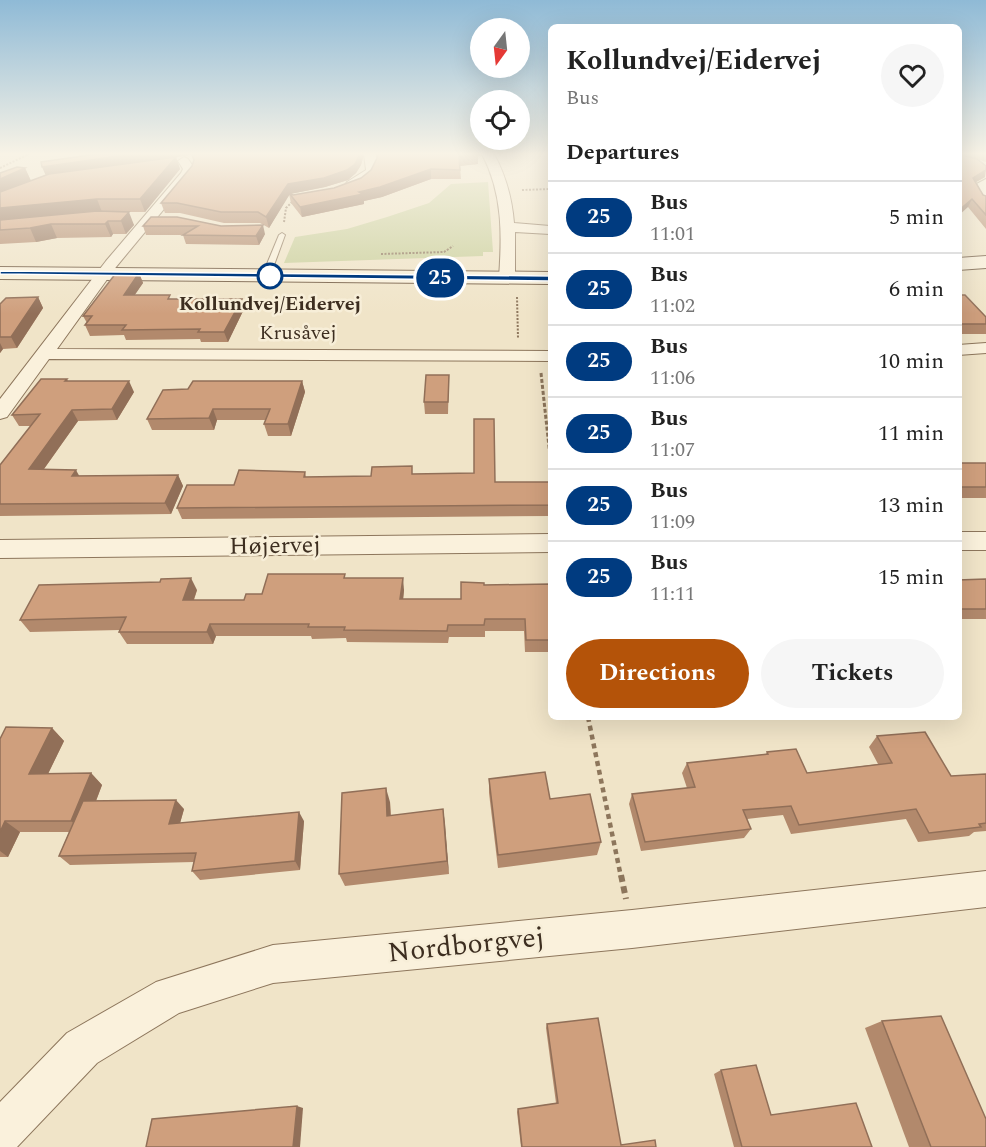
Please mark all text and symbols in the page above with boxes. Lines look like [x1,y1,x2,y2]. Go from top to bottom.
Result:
north arrow [470,18,530,78]
map controls [470,18,530,150]
text: Kollundvej/Eidervej [566,39,821,82]
button: heart [881,44,944,107]
text: Bus [566,83,599,113]
button: locate [470,90,530,150]
text: Departures [566,136,680,169]
text: Bus [650,186,688,219]
text: 25 [587,201,611,233]
text: 5 min [889,201,944,234]
text: 11:01 [650,219,695,249]
line badge: 25 [413,258,467,298]
text: Bus [650,258,688,291]
text: 25 [428,262,452,294]
marker: Kollundvej/Eidervej [257,263,283,289]
text: 25 [587,273,611,305]
text: 6 min [889,273,944,306]
place label: Kollundvej/Eidervej [179,289,361,319]
text: 11:02 [650,291,695,321]
street label: Krusåvej [259,318,337,348]
text: Bus [650,330,688,363]
text: 25 [587,345,611,377]
text: 10 min [878,345,944,378]
text: 11:06 [650,363,695,393]
text: Bus [650,402,688,435]
text: 25 [587,417,611,449]
text: 11 min [878,417,944,450]
text: 11:07 [650,435,695,465]
text: Bus [650,474,688,507]
text: 25 [587,489,611,521]
text: 13 min [878,489,944,522]
text: 11:09 [650,507,695,537]
street label: Højervej [229,527,321,565]
text: Bus [650,546,688,579]
text: 25 [587,561,611,593]
text: 15 min [878,561,944,594]
text: 11:11 [650,579,695,609]
button: Directions [566,639,749,708]
button: Tickets [761,639,944,708]
street label: Nordborgvej [385,915,547,975]

